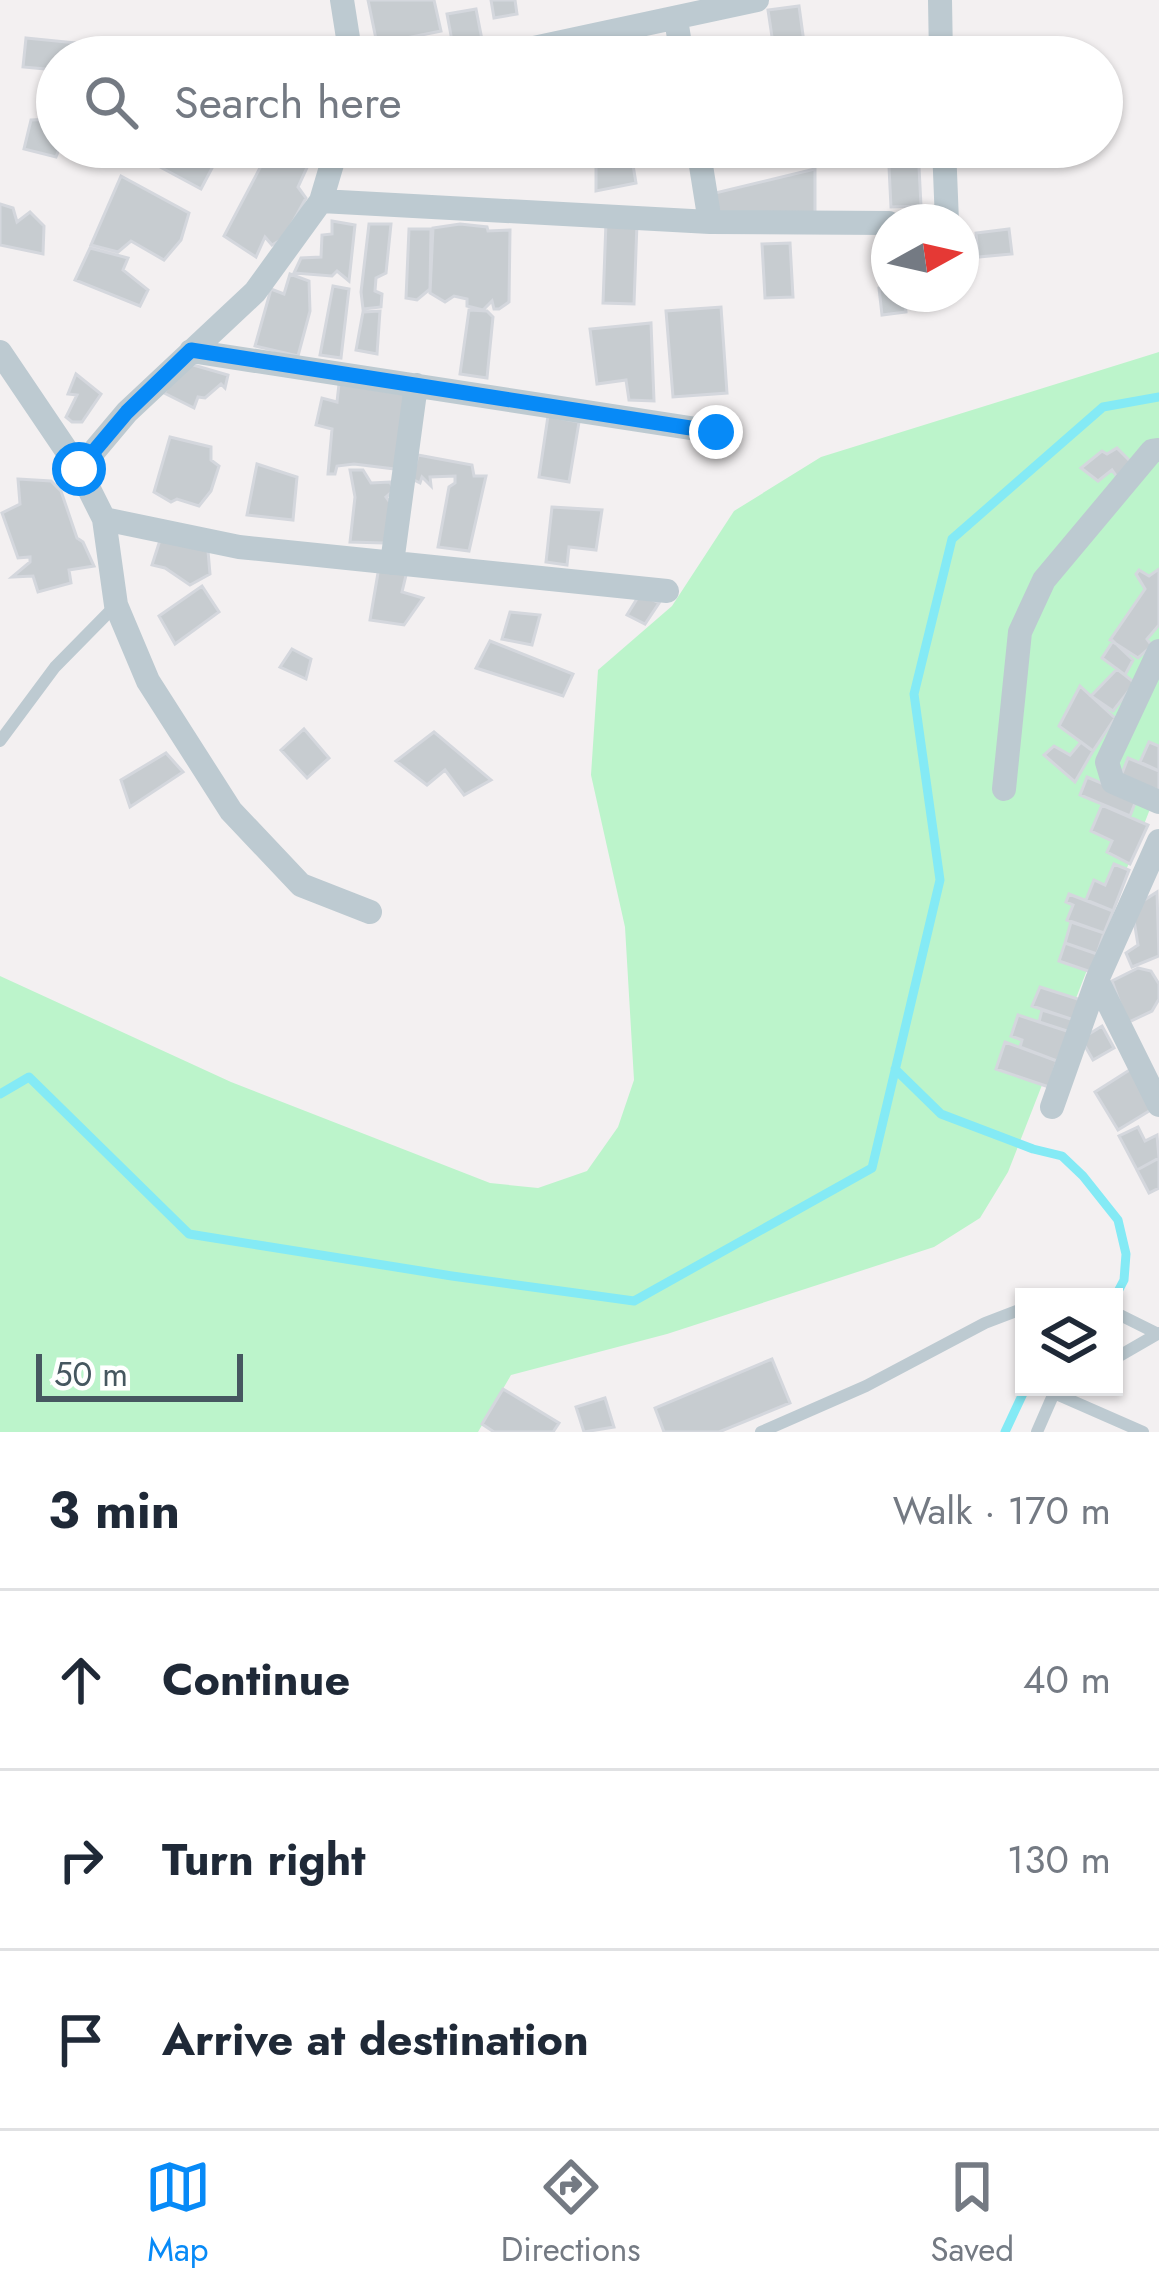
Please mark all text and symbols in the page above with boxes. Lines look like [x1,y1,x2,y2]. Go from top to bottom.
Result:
search box [36,36,1123,168]
icon: search [78,69,144,135]
text: Search here [174,70,402,135]
north arrow [871,204,979,312]
route end [689,405,743,459]
route start [52,442,106,496]
map controls [1015,1288,1123,1396]
button: layers [1015,1288,1123,1396]
scale bar [36,1348,243,1401]
text: 50 m [54,1351,128,1398]
text: 3 min [48,1473,180,1547]
text: Walk · 170 m [893,1482,1111,1539]
icon: ahead [48,1647,114,1713]
text: Continue [162,1647,350,1712]
text: 40 m [1023,1651,1111,1708]
icon: right [48,1827,114,1893]
text: Turn right [162,1827,366,1892]
text: 130 m [1007,1831,1111,1888]
icon: arrive [48,2007,114,2073]
text: Arrive at destination [162,2007,589,2072]
tab: Map [145,2154,211,2273]
tab: Directions [501,2154,641,2273]
tab: Saved [930,2154,1014,2273]

